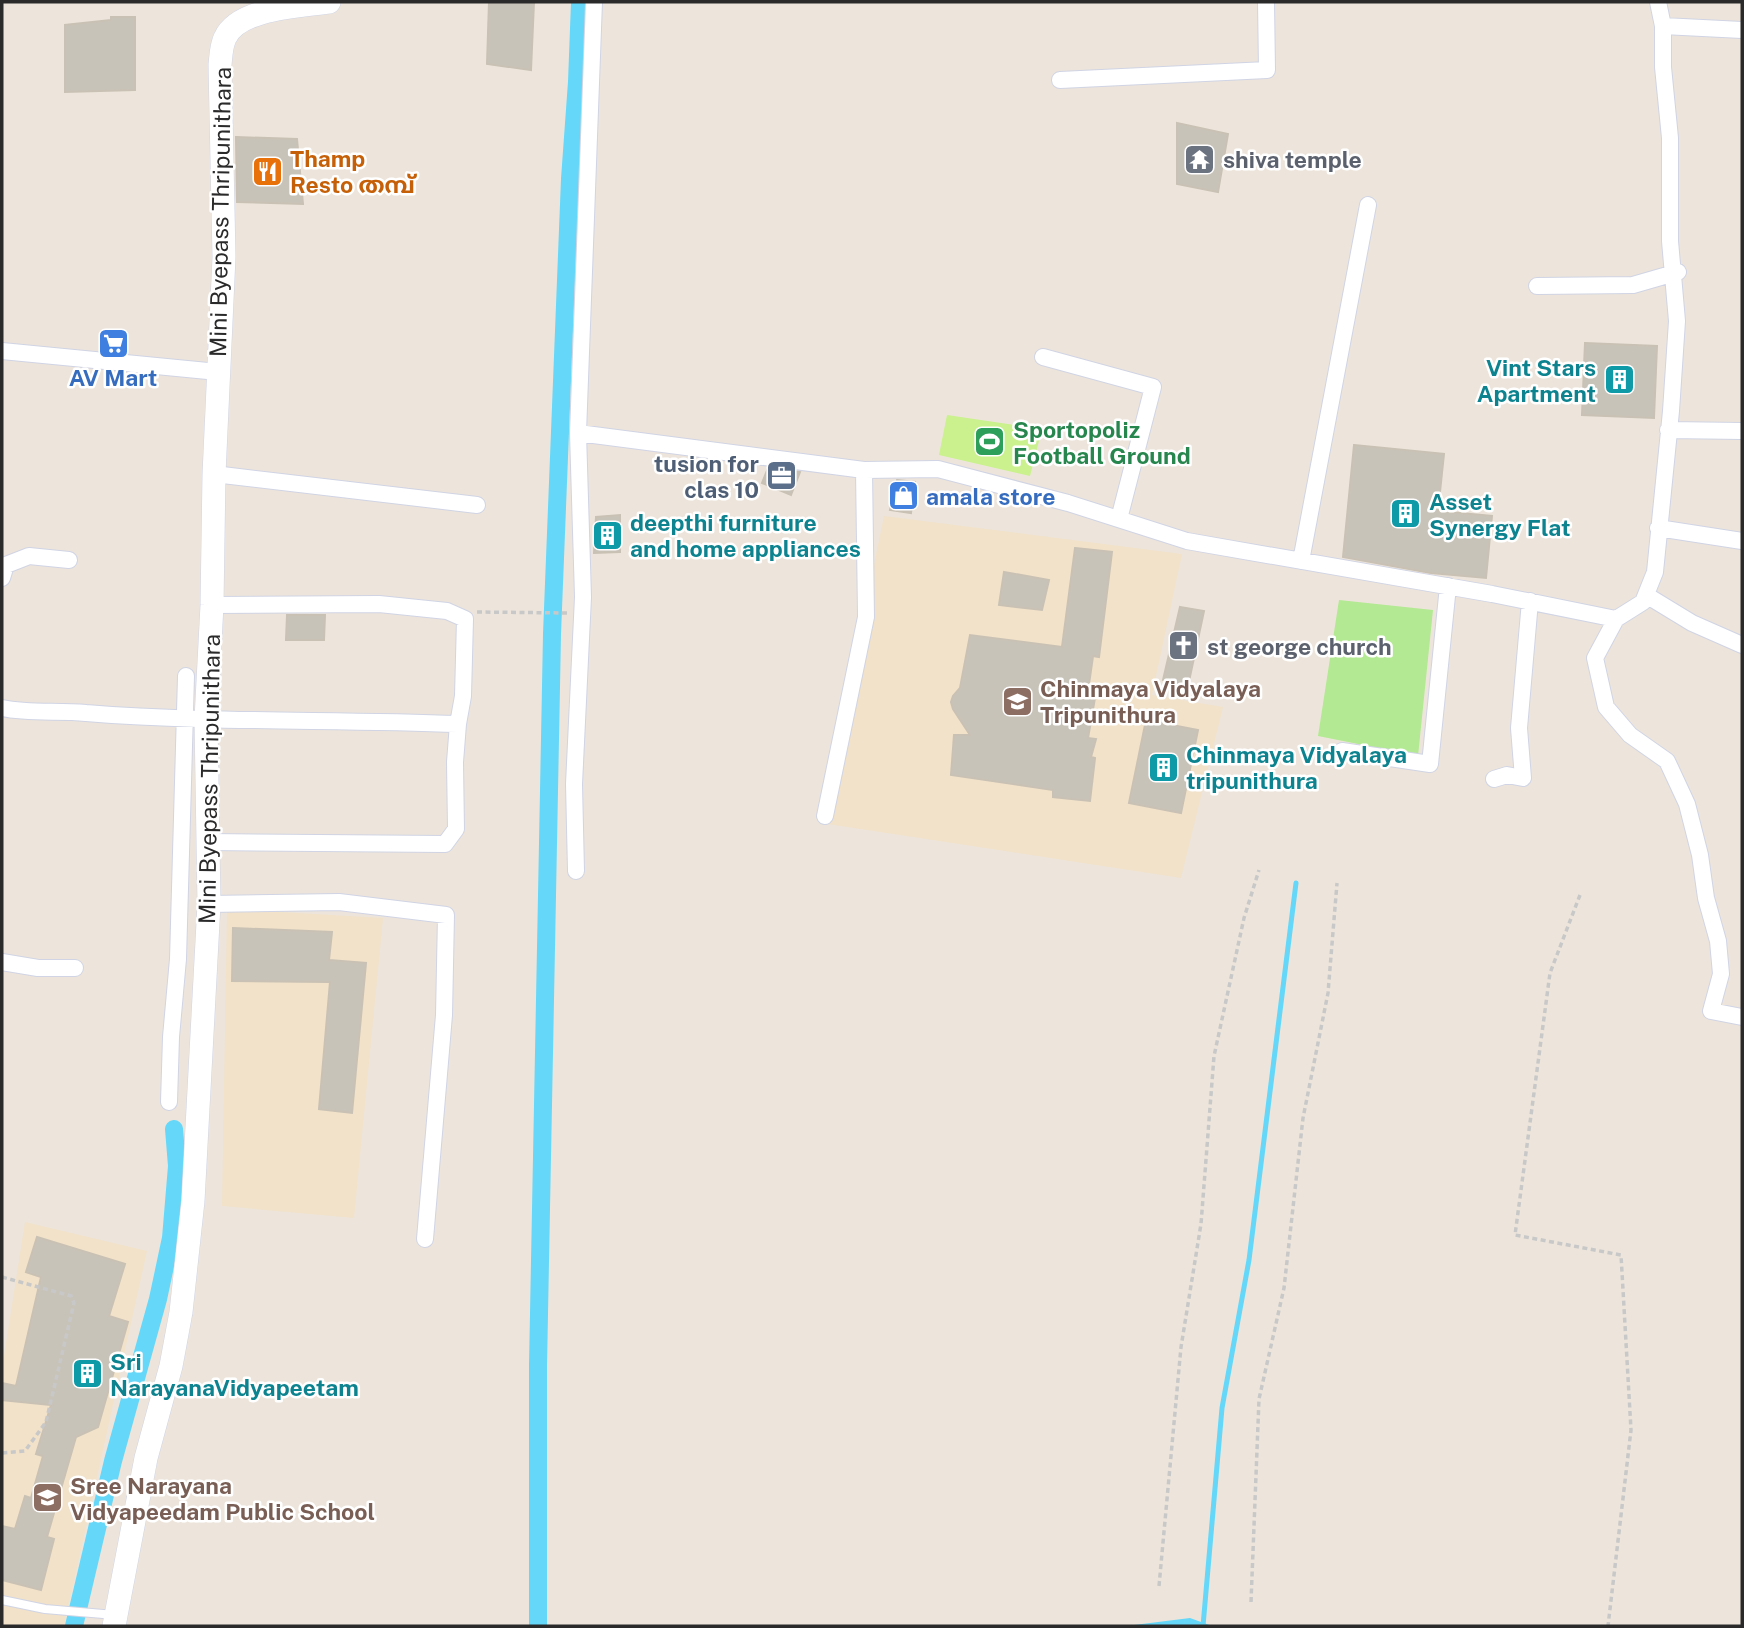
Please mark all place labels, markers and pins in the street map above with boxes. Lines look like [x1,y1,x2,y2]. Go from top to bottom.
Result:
temple icon: shiva temple [1183,142,1217,176]
place label: Thamp Resto തമ്പ് [290,145,418,198]
place label: shiva temple [1223,146,1362,173]
restaurant icon: Thamp Resto തമ്പ് [250,154,284,188]
supermarket icon: AV Mart [96,326,130,360]
place label: Vint Stars Apartment [1477,354,1596,407]
building icon: Vint Stars Apartment [1602,363,1636,397]
place label: AV Mart [69,364,157,391]
place label: Sportopoliz Football Ground [1013,416,1191,469]
sports icon: Sportopoliz Football Ground [973,425,1007,459]
place label: tusion for clas 10 [654,450,759,503]
office icon: tusion for clas 10 [765,459,799,493]
shop icon: amala store [886,479,920,513]
place label: amala store [926,483,1055,510]
place label: Asset Synergy Flat [1429,488,1571,541]
building icon: Asset Synergy Flat [1389,497,1423,531]
place label: deepthi furniture and home appliances [630,509,861,562]
building icon: deepthi furniture and home appliances [590,518,624,552]
church icon: st george church [1167,629,1201,663]
place label: st george church [1207,633,1392,660]
place label: Chinmaya Vidyalaya Tripunithura [1040,675,1261,728]
school or university icon: Chinmaya Vidyalaya Tripunithura [1000,684,1034,718]
place label: Chinmaya Vidyalaya tripunithura [1186,741,1407,794]
building icon: Chinmaya Vidyalaya tripunithura [1146,750,1180,784]
place label: Sri NarayanaVidyapeetam [110,1348,359,1401]
building icon: Sri NarayanaVidyapeetam [70,1357,104,1391]
place label: Sree Narayana Vidyapeedam Public School [70,1472,375,1525]
school or university icon: Sree Narayana Vidyapeedam Public School [30,1481,64,1515]

